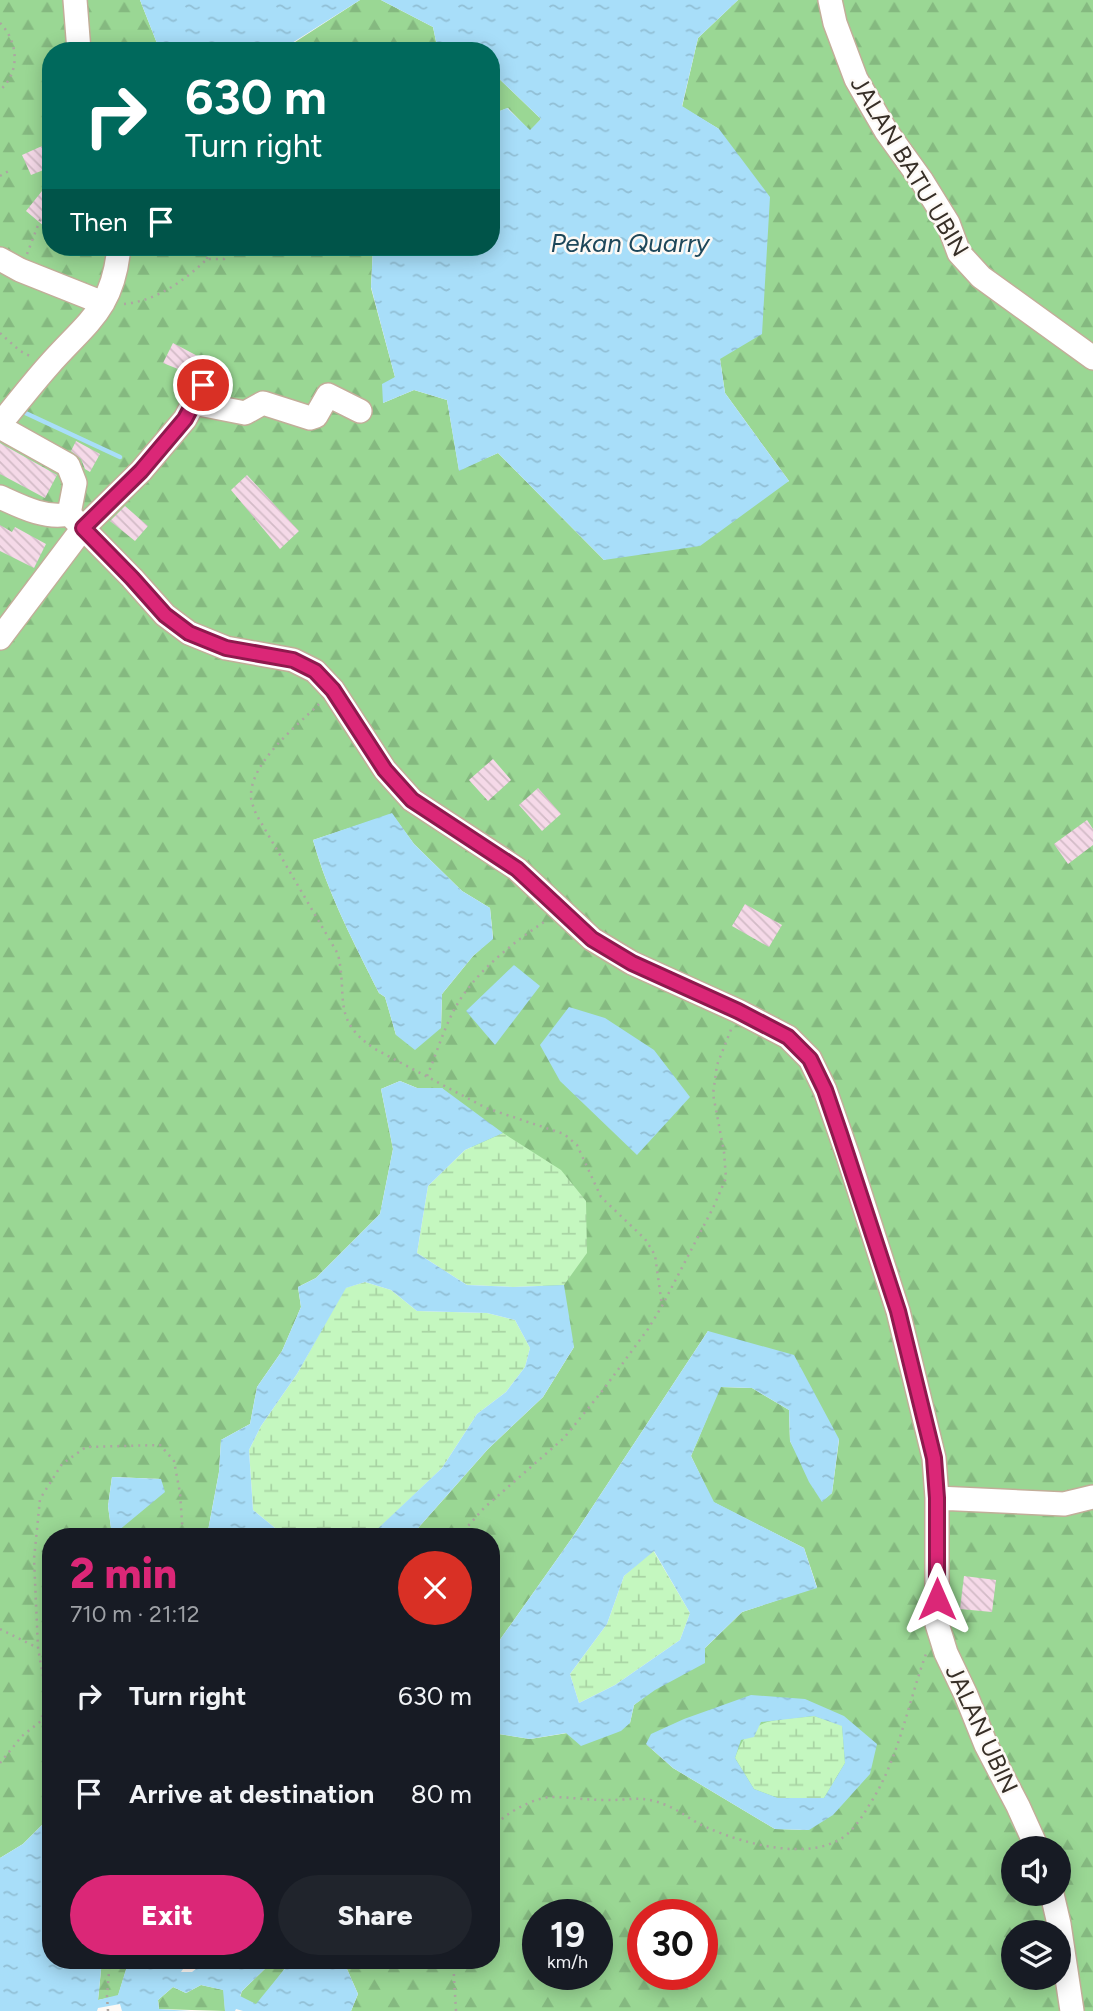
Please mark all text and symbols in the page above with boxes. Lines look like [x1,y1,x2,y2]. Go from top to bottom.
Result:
text: 630 m [185,67,327,126]
icon: right [70,70,161,161]
street label: JALAN BATU UBIN [845,71,975,261]
text: Turn right [185,127,323,165]
icon: arrive [142,203,180,241]
text: Then [70,206,128,238]
water label: Pekan Quarry [551,227,711,259]
pin [173,355,233,415]
icon: arrive [184,366,222,404]
text: 2 min [70,1548,177,1599]
button: close [398,1551,472,1625]
position arrow [900,1562,974,1636]
text: 710 m · 21:12 [70,1600,200,1628]
street label: JALAN UBIN [940,1660,1024,1798]
icon: right [70,1677,108,1715]
text: Turn right [129,1680,246,1712]
text: 630 m [398,1680,472,1712]
icon: arrive [70,1775,108,1813]
text: Arrive at destination [129,1778,374,1810]
text: 80 m [411,1778,472,1810]
map controls [1001,1836,1071,1990]
button: sound [1001,1836,1071,1906]
button: Exit [70,1875,264,1955]
button: Share [278,1875,472,1955]
speed limit sign: 30 [627,1899,718,1990]
text: 19 [550,1914,585,1956]
button: layers [1001,1920,1071,1990]
text: km/h [547,1951,588,1973]

